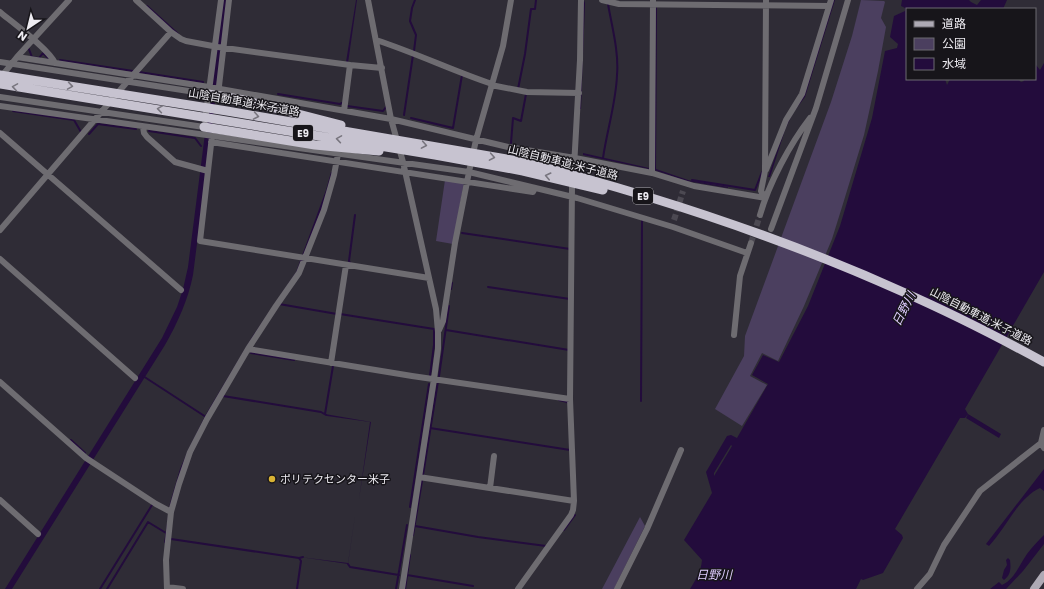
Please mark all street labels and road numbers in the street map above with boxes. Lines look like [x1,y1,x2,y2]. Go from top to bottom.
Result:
street label: 山陰自動車道;米子道路 [187,84,301,120]
road number: E9 [293,125,313,141]
street label: 山陰自動車道;米子道路 [506,141,620,183]
road number: E9 [633,188,653,204]
street label: 山陰自動車道;米子道路 [927,283,1035,349]

